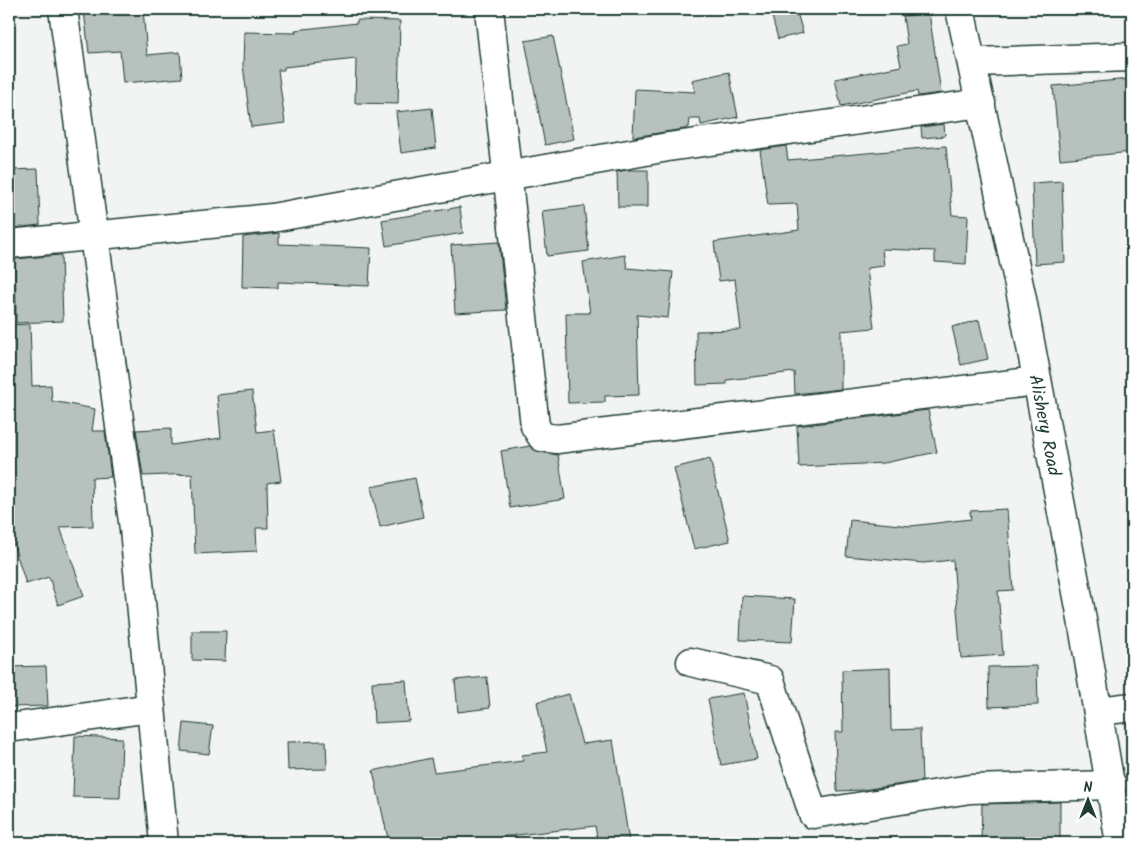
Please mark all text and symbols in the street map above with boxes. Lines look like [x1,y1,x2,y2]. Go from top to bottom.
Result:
street label: Alishery Road [1019,372,1068,479]
north arrow [1064,774,1114,824]
text: N [1084,777,1093,799]

